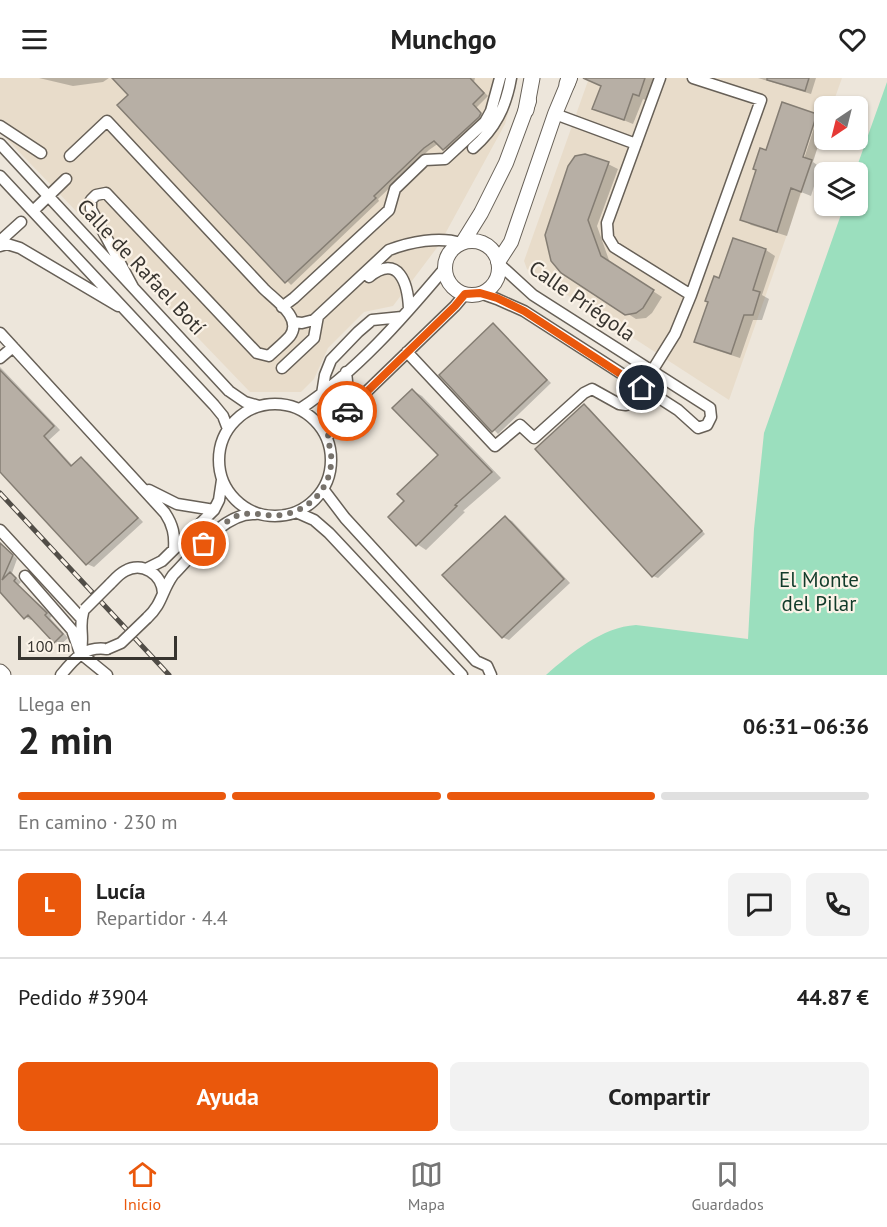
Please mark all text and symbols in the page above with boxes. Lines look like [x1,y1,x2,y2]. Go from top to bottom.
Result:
text: Munchgo [390,22,497,56]
icon: menu [18,23,51,56]
icon: heart [836,23,869,56]
north arrow [814,96,868,150]
map controls [814,96,868,216]
button: layers [814,162,868,216]
street label: Calle de Rafael Botí [71,193,212,341]
street label: Calle Priégola [524,254,641,347]
pin [616,362,667,413]
icon: home [625,371,658,404]
courier [317,381,377,441]
icon: car [331,395,364,428]
pin [178,518,229,569]
icon: bag [187,527,220,560]
park label: El Monte del Pilar [779,566,859,617]
scale bar [18,633,177,660]
text: 100 m [27,636,70,656]
text: Llega en [18,691,91,717]
text: 06:31–06:36 [743,712,869,740]
text: 2 min [18,714,113,765]
text: En camino · 230 m [18,809,178,835]
button: chat [728,873,791,936]
button: phone [806,873,869,936]
text: Lucía [96,877,146,905]
text: L [44,890,55,918]
text: Repartidor · 4.4 [96,905,228,931]
text: Pedido #3904 [18,983,148,1011]
text: 44.87 € [797,983,869,1011]
button: Ayuda [18,1062,438,1131]
button: Compartir [450,1062,869,1131]
tab: Inicio [123,1158,161,1214]
tab: Mapa [408,1158,445,1214]
tab: Guardados [691,1158,764,1214]

